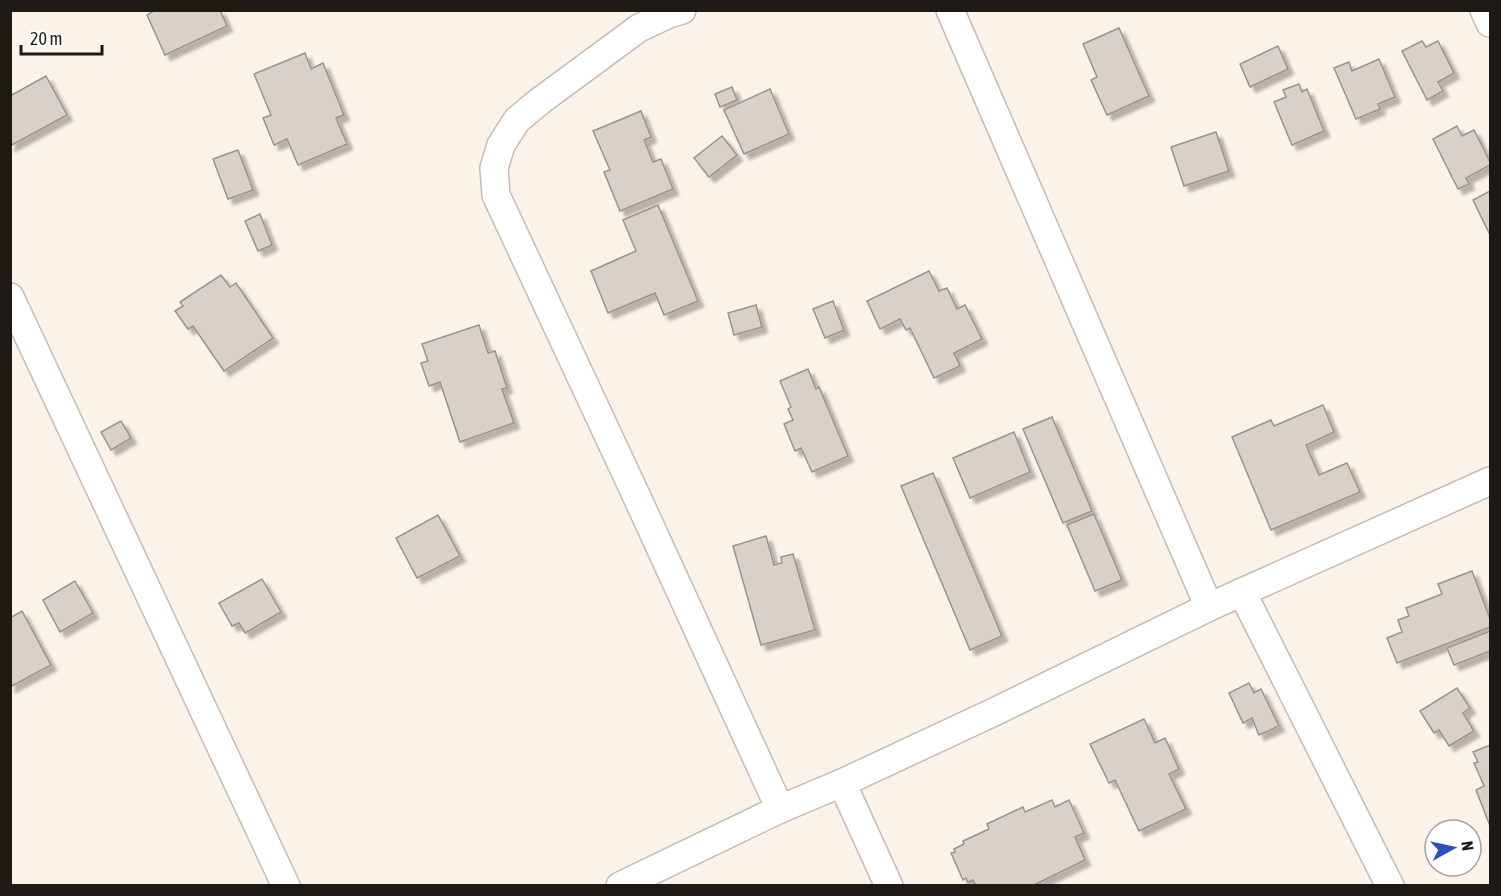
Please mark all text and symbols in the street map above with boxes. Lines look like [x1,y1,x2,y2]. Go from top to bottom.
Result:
scale bar [21,18,102,56]
text: 20 m [30,28,62,49]
north arrow [1423,818,1483,878]
text: N [1458,840,1477,852]

